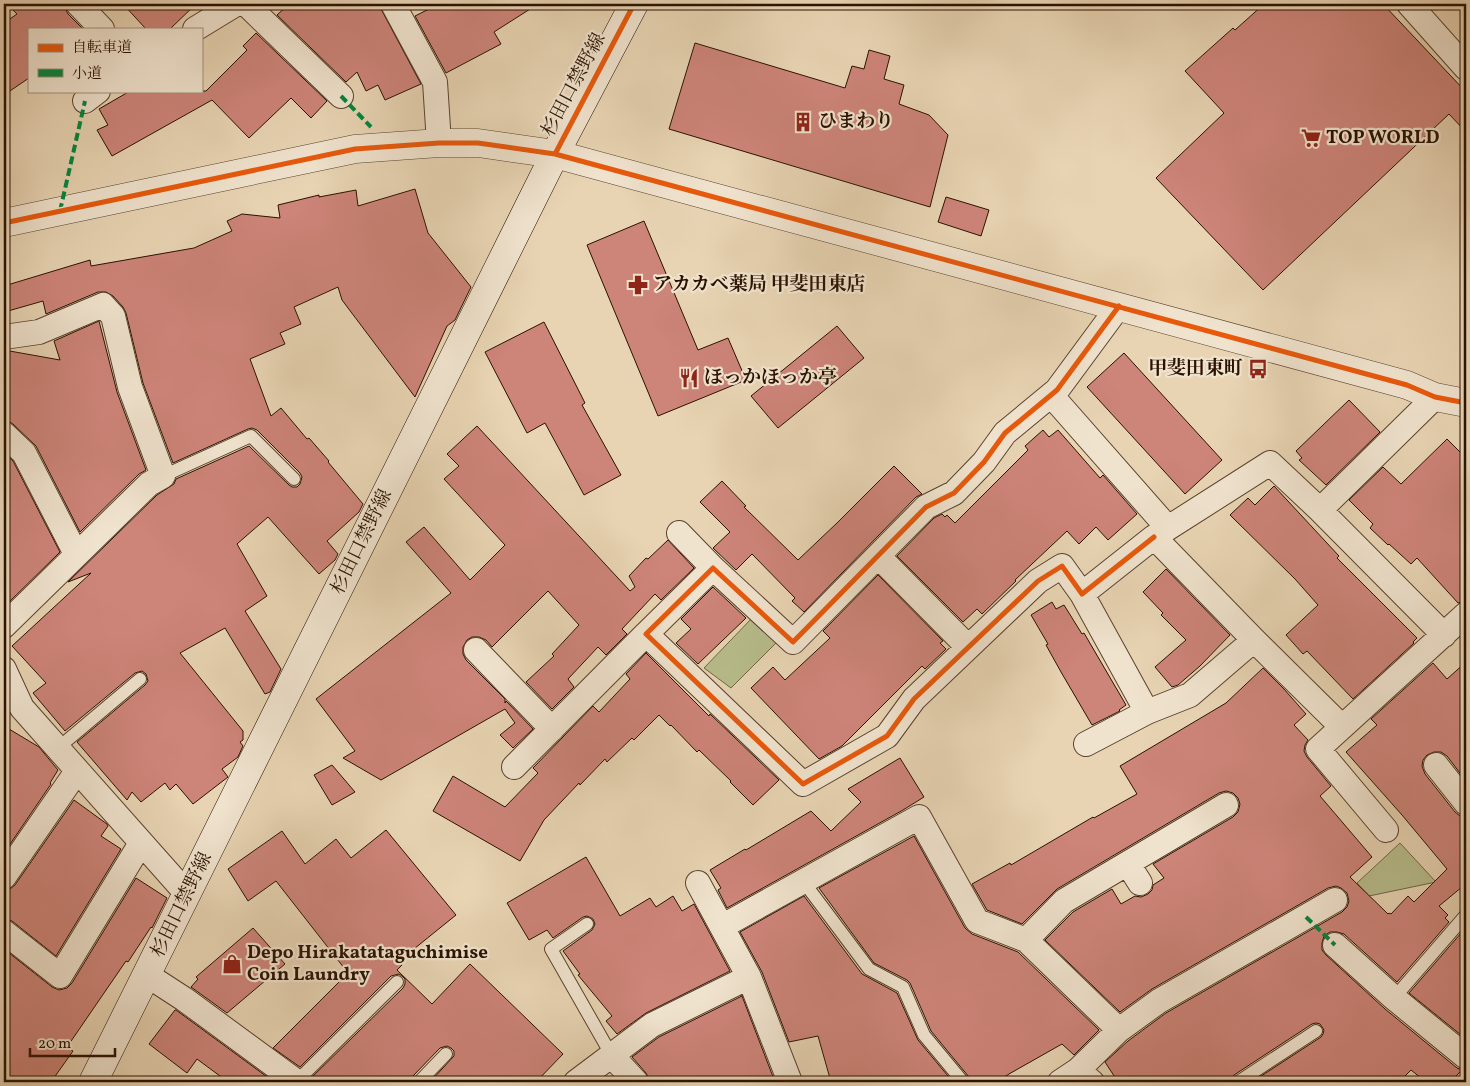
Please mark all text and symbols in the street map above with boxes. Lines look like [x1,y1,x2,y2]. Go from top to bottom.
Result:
legend [28,28,202,92]
street label: 杉田口禁野線 [536,29,612,141]
text: 自転車道 [72,38,132,59]
text: 小道 [72,64,102,85]
place label: ひまわり [818,109,894,135]
building icon: ひまわり [792,111,814,133]
place label: TOP WORLD [1326,125,1439,151]
supermarket icon: TOP WORLD [1300,127,1322,149]
place label: アカカベ薬局 甲斐田東店 [653,272,866,298]
pharmacy icon: アカカベ薬局 甲斐田東店 [627,274,649,296]
place label: 甲斐田東町 [1148,356,1243,382]
bus stop icon: 甲斐田東町 [1247,358,1269,380]
place label: ほっかほっか亭 [704,365,837,391]
restaurant icon: ほっかほっか亭 [678,367,700,389]
street label: 杉田口禁野線 [325,485,399,599]
street label: 杉田口禁野線 [145,848,219,962]
place label: Depo Hirakatataguchimise Coin Laundry [247,940,488,988]
shop icon: Depo Hirakatataguchimise Coin Laundry [221,953,243,975]
scale bar [30,1026,115,1058]
text: 20 m [38,1034,71,1055]

